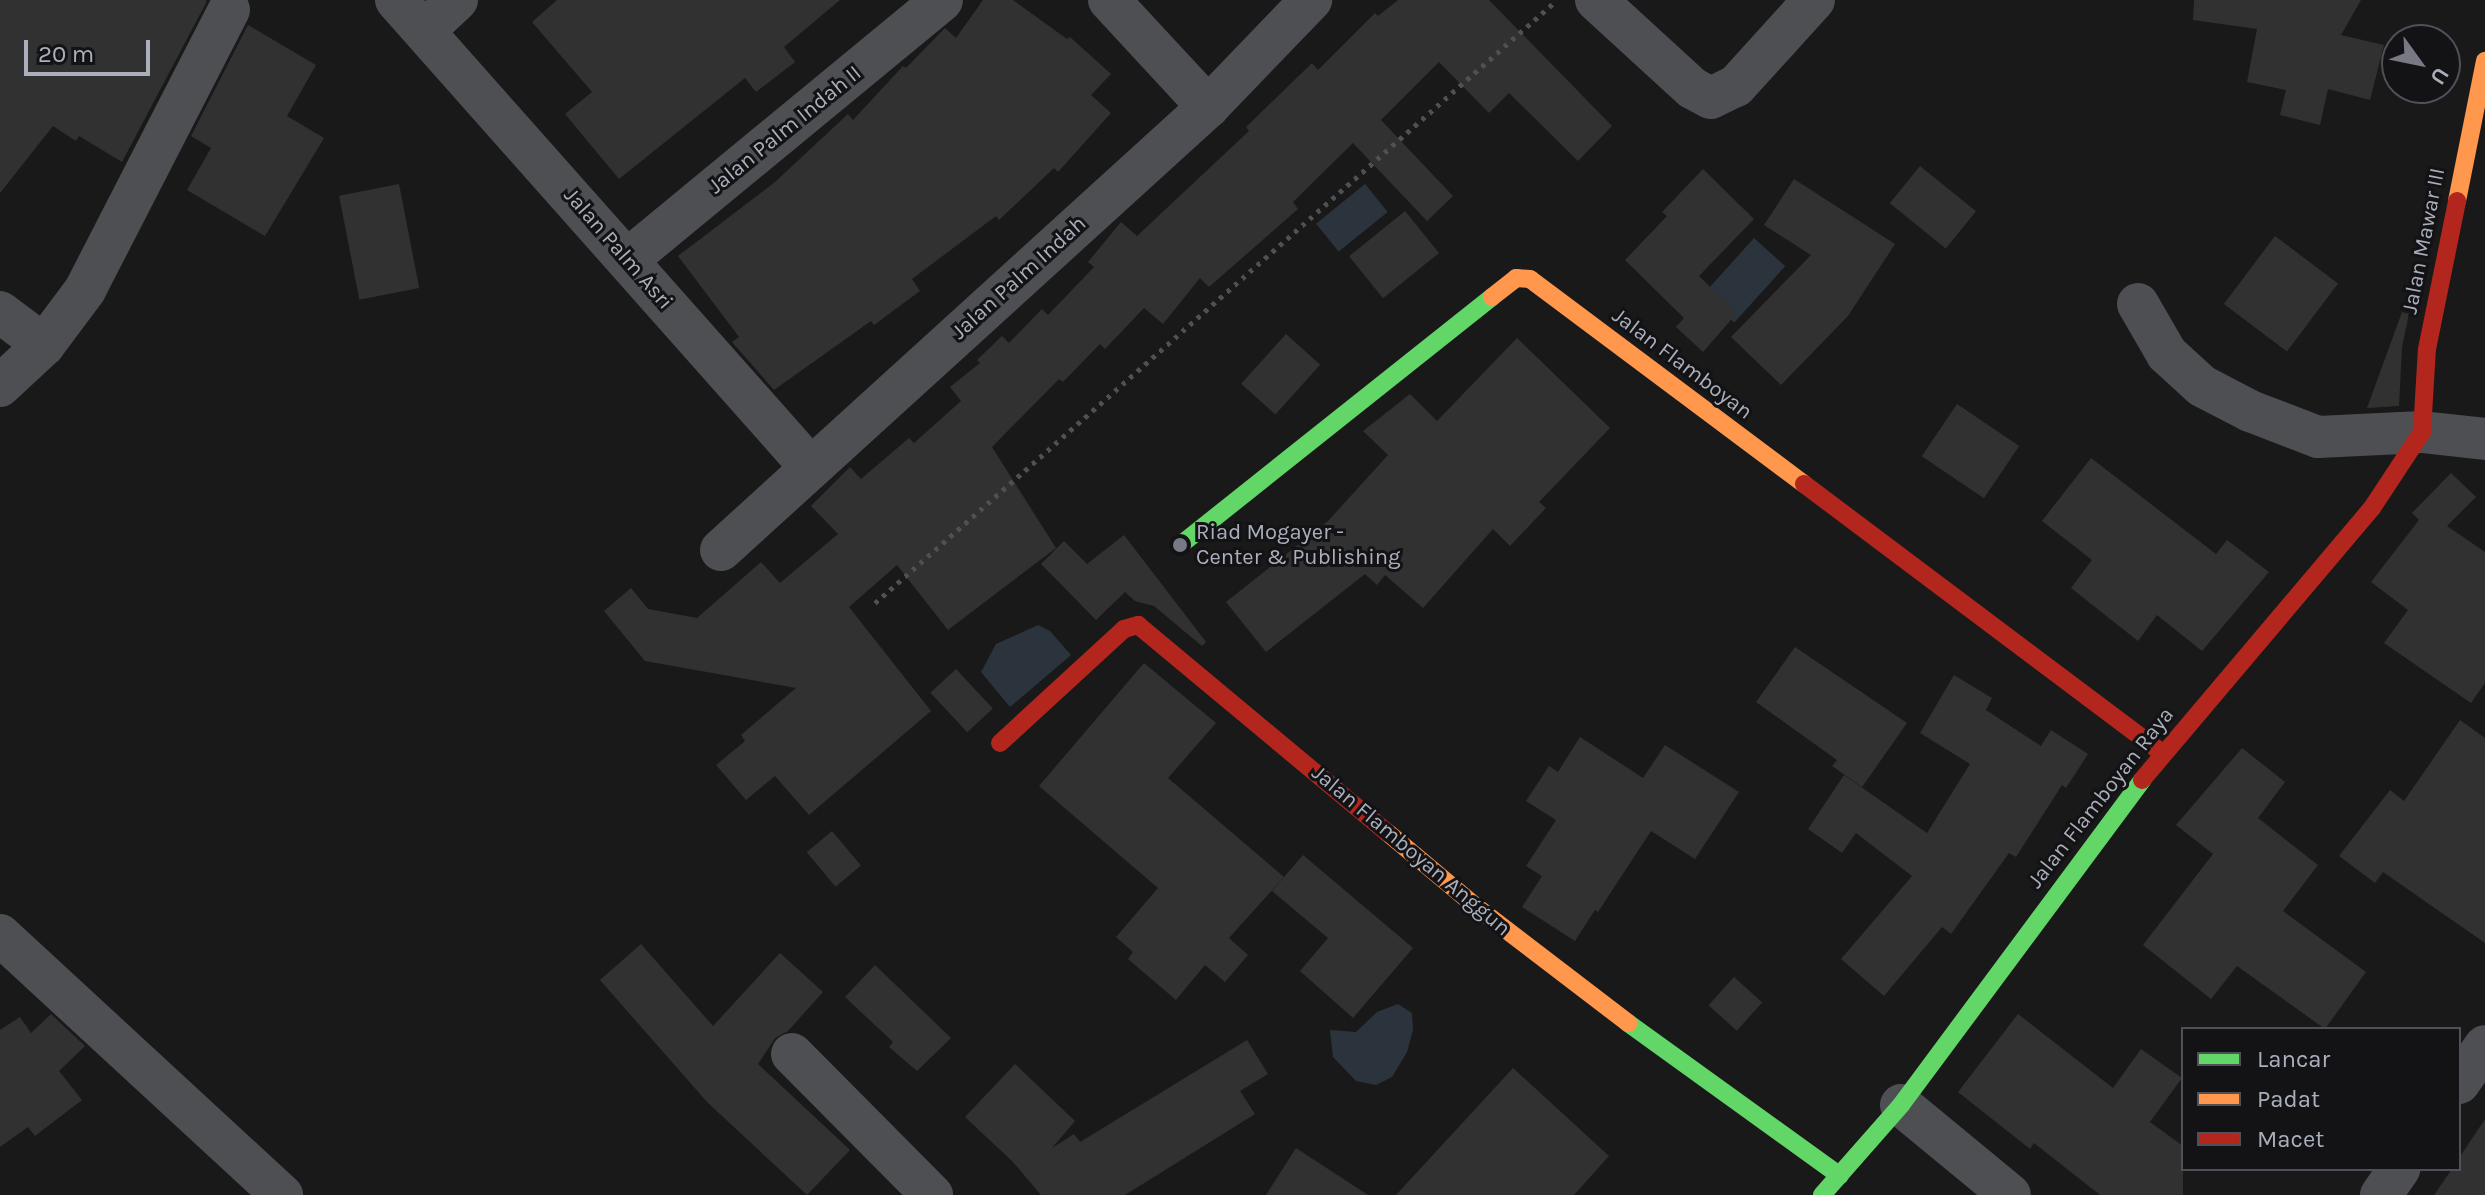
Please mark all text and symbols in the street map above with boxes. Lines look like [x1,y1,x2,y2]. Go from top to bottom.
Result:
scale bar [28,24,154,74]
north arrow [2381,24,2461,104]
text: 20 m [38,40,94,68]
street label: Jalan Palm Indah II [703,60,867,200]
text: U [2424,63,2454,89]
street label: Jalan Mawar III [2397,166,2451,316]
street label: Jalan Palm Asri [558,183,678,315]
street label: Jalan Palm Indah [946,211,1092,345]
street label: Jalan Flamboyan [1607,303,1757,425]
place label: Riad Mogayer - Center & Publishing [1196,519,1400,570]
marker: Riad Mogayer - Center & Publishing [1171,536,1189,554]
street label: Jalan Flamboyan Raya [2022,702,2180,894]
street label: Jalan Flamboyan Anggun [1306,760,1516,942]
legend [2181,1027,2461,1171]
text: Lancar [2257,1045,2330,1073]
text: Padat [2257,1085,2320,1113]
text: Macet [2257,1125,2324,1153]

